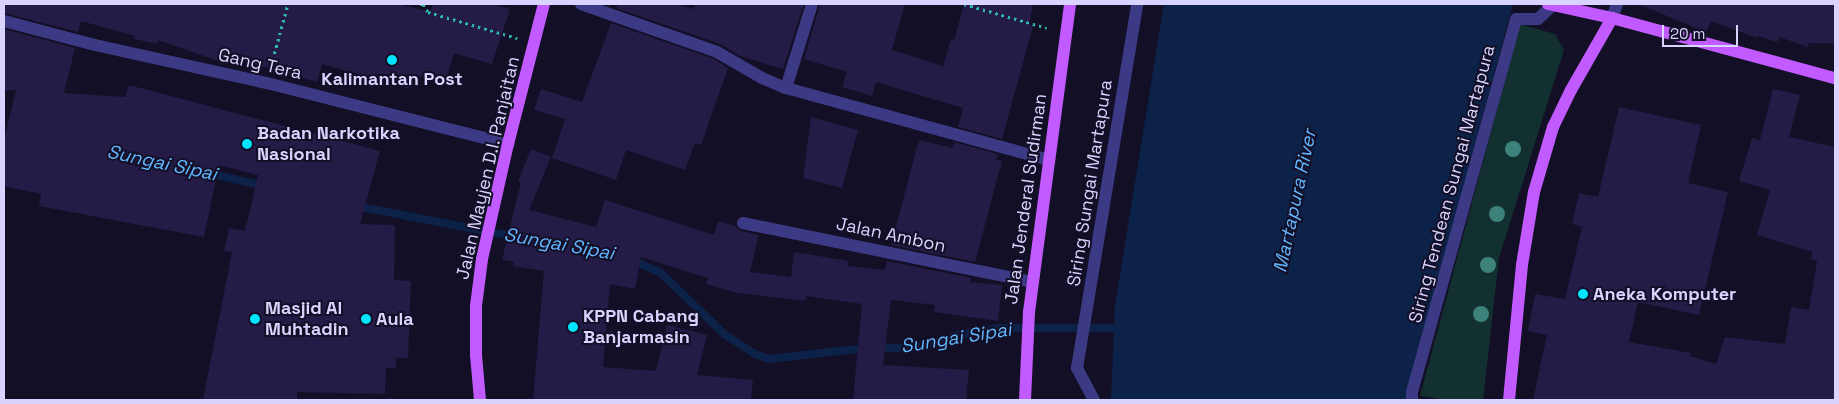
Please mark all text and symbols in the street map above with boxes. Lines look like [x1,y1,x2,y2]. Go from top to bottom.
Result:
scale bar [1664,15,1740,47]
text: 20 m [1670,24,1705,43]
street label: Siring Tendean Sungai Martapura [1404,42,1500,326]
street label: Gang Tera [216,44,304,84]
marker: Kalimantan Post [386,54,398,66]
street label: Jalan Mayjen D.I. Panjaitan [452,54,524,282]
place label: Kalimantan Post [321,68,463,90]
street label: Siring Sungai Martapura [1063,78,1117,288]
street label: Jalan Jenderal Sudirman [1001,92,1051,306]
place label: Badan Narkotika Nasional [257,123,400,166]
water label: Martapura River [1269,127,1321,275]
marker: Badan Narkotika Nasional [241,138,253,150]
water label: Sungai Sipai [105,140,219,186]
street label: Jalan Ambon [834,213,948,257]
water label: Sungai Sipai [502,223,616,265]
place label: Aneka Komputer [1593,283,1736,305]
marker: Aneka Komputer [1577,288,1589,300]
place label: Masjid Al Muhtadin [265,298,349,340]
place label: KPPN Cabang Banjarmasin [583,306,699,348]
place label: Aula [376,308,414,330]
marker: Masjid Al Muhtadin [249,313,261,325]
marker: Aula [360,313,372,325]
water label: Sungai Sipai [899,318,1013,358]
marker: KPPN Cabang Banjarmasin [567,321,579,333]

